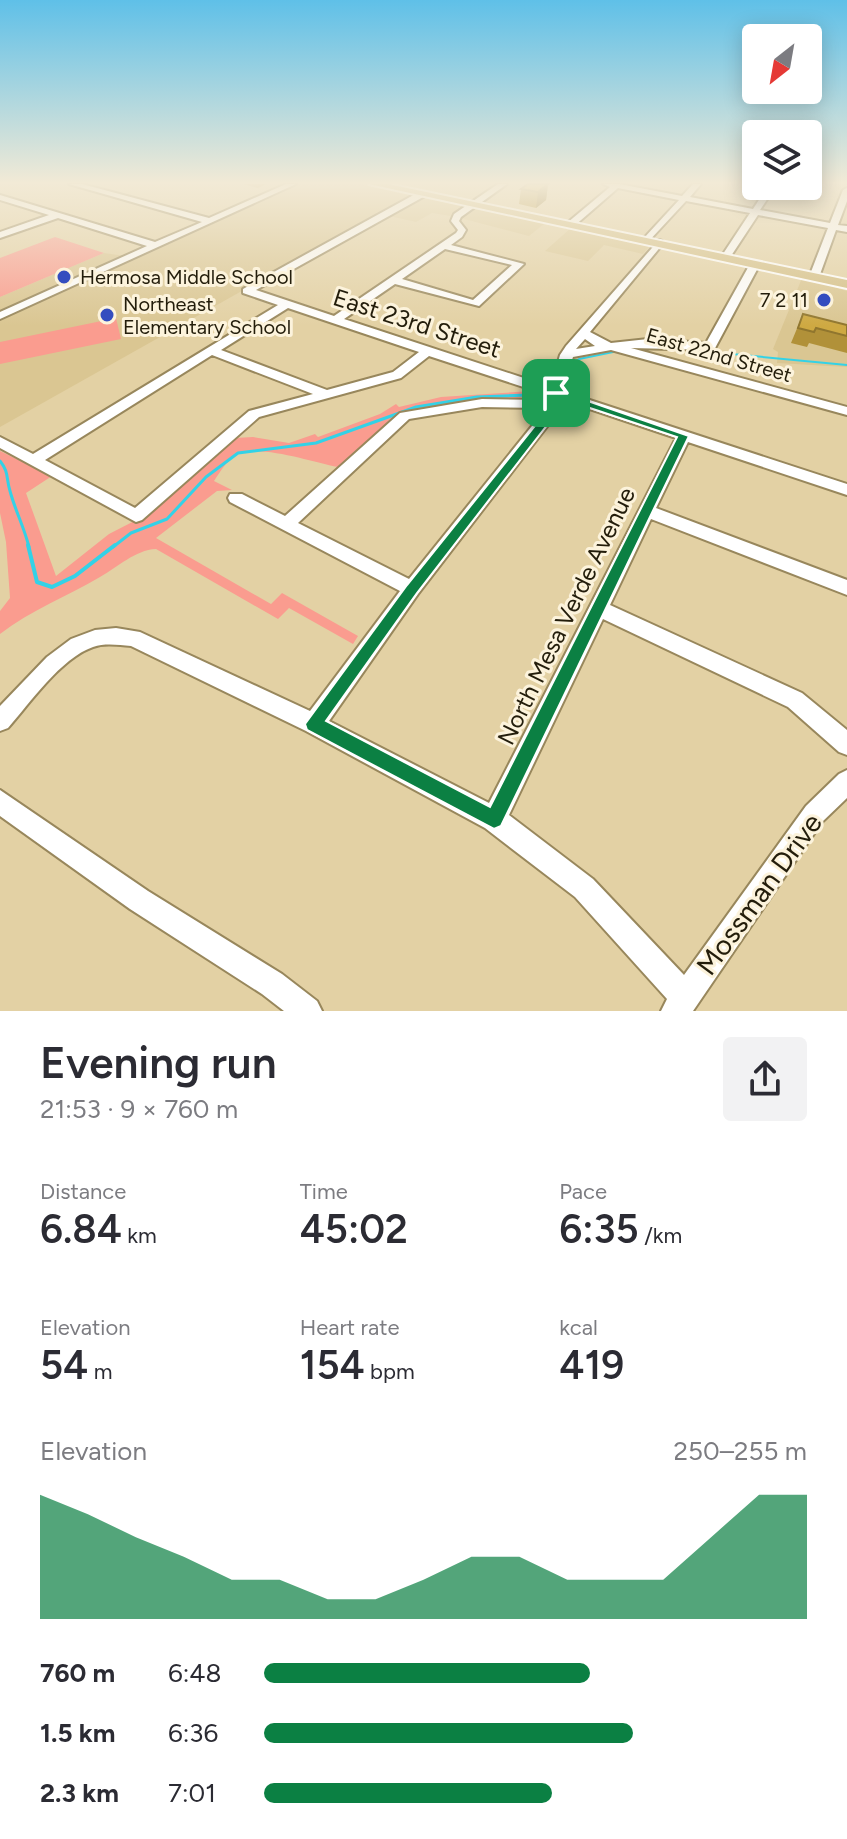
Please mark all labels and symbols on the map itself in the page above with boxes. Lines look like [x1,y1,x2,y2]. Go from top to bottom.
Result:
north arrow [742,24,822,104]
place label: Hermosa Middle School [80,265,293,289]
marker: Hermosa Middle School [55,268,73,286]
street label: East 23rd Street [330,282,504,364]
place label: 7 2 11 [760,288,808,312]
marker: 7 2 11 [815,291,833,309]
place label: Northeast Elementary School [123,292,291,339]
marker: Northeast Elementary School [98,306,116,324]
street label: East 22nd Street [644,323,794,387]
pin [522,359,590,427]
street label: North Mesa Verde Avenue [491,483,641,749]
street label: Mossman Drive [689,807,829,981]

